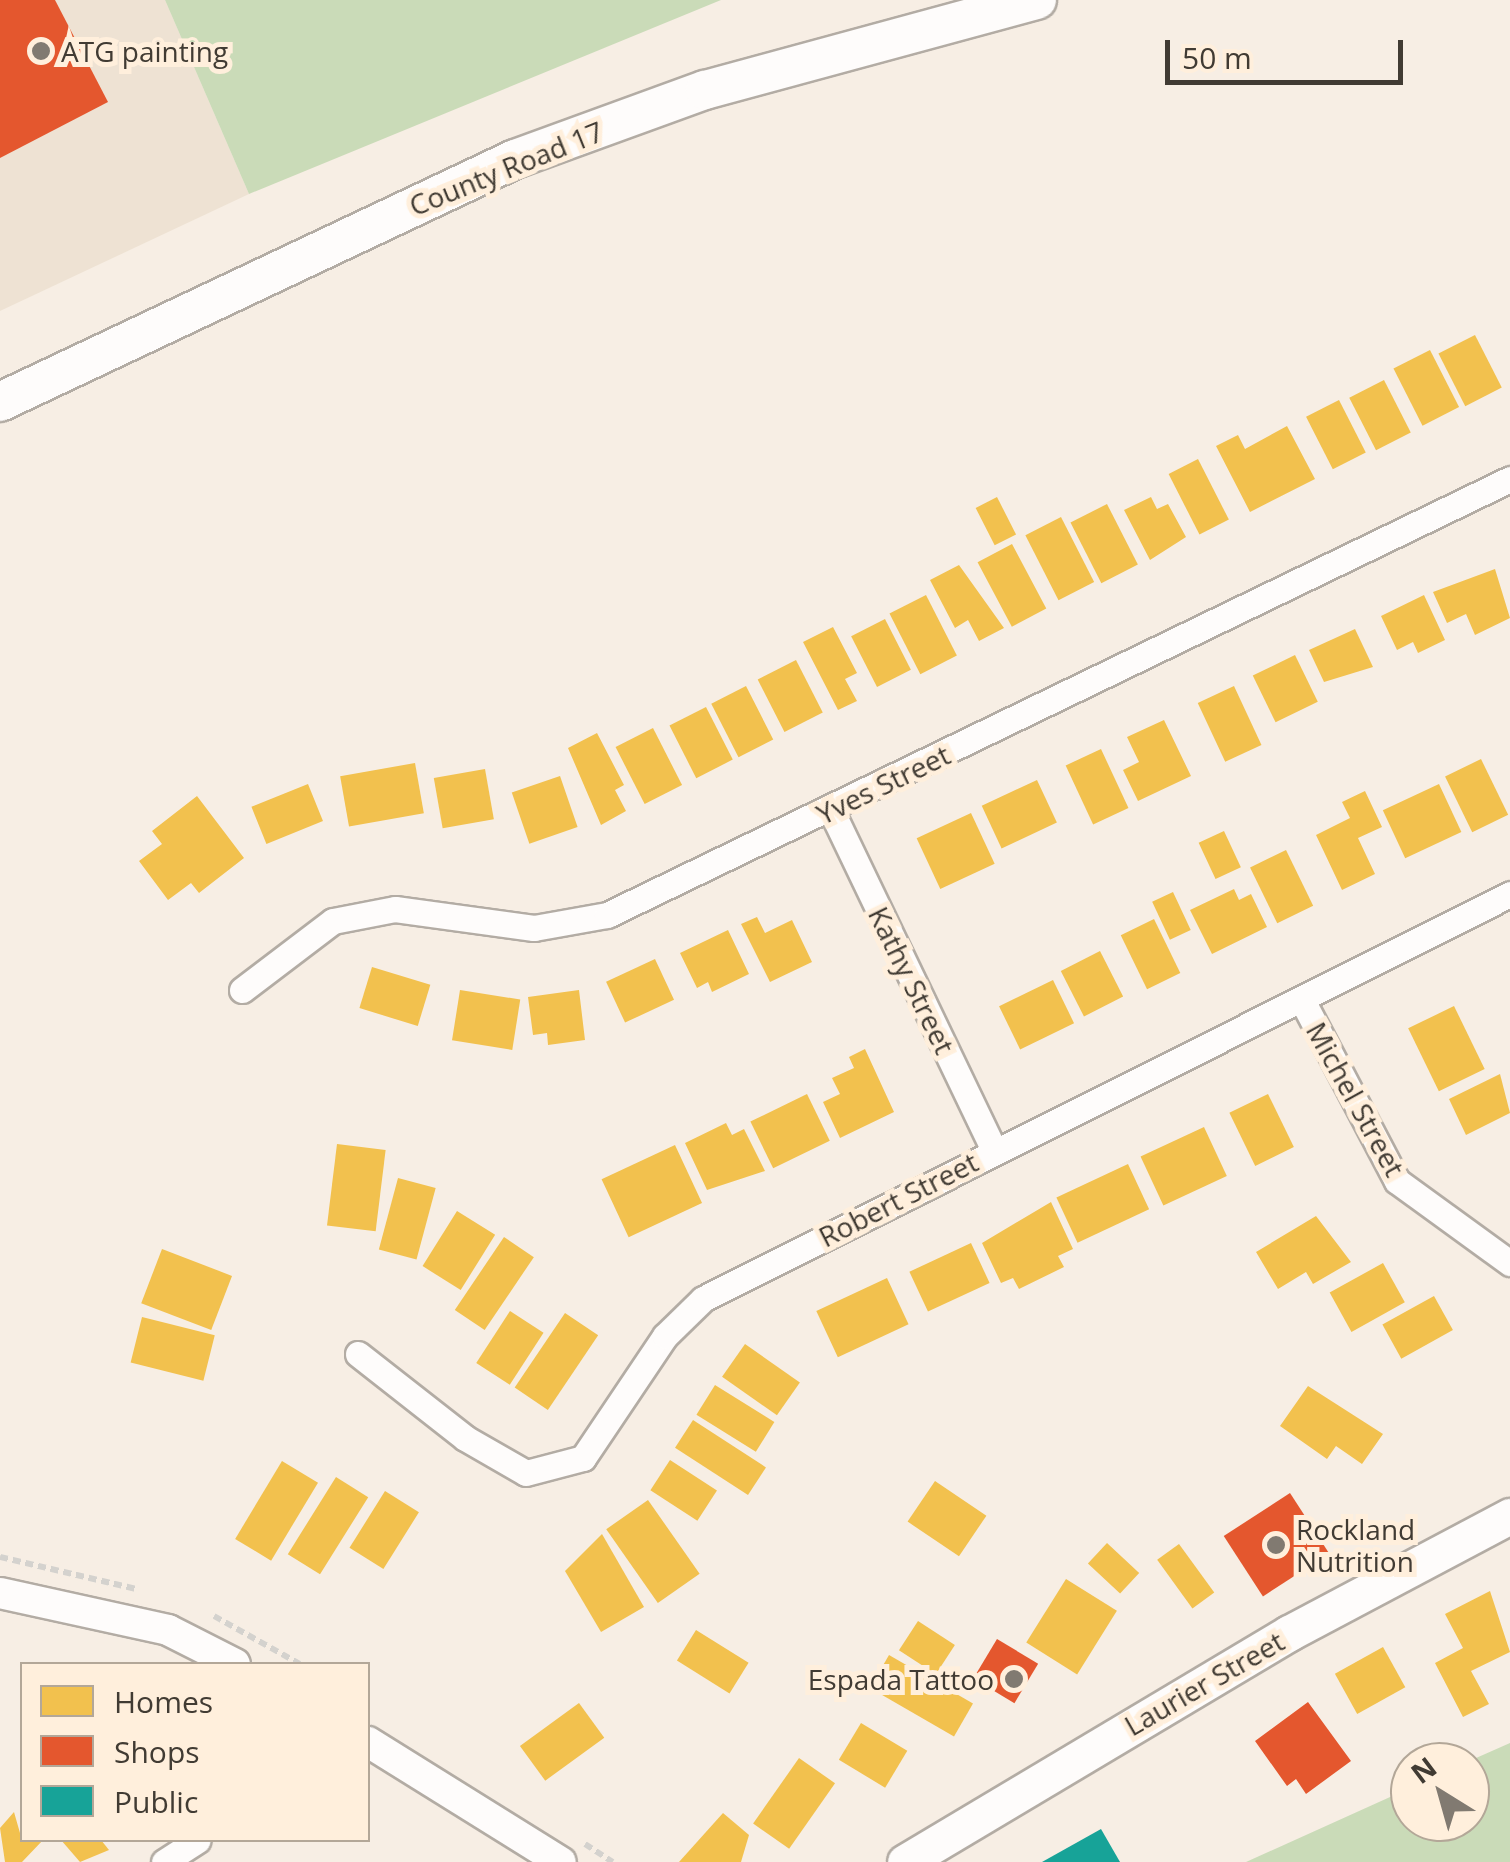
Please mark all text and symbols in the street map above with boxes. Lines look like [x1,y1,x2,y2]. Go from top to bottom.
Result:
scale bar [1170,20,1408,82]
place label: ATG painting [61,34,228,68]
text: 50 m [1182,37,1252,78]
marker: ATG painting [30,40,52,62]
street label: County Road 17 [404,114,608,222]
street label: Yves Street [811,737,955,831]
street label: Kathy Street [862,901,962,1059]
street label: Michel Street [1300,1016,1412,1182]
street label: Robert Street [813,1145,983,1253]
place label: Rockland Nutrition [1296,1512,1415,1578]
marker: Rockland Nutrition [1265,1534,1287,1556]
street label: Laurier Street [1118,1624,1290,1742]
legend [20,1662,370,1842]
place label: Espada Tattoo [808,1662,994,1696]
marker: Espada Tattoo [1003,1668,1025,1690]
text: Homes [114,1681,213,1722]
text: Shops [114,1731,200,1772]
north arrow [1390,1742,1490,1842]
text: N [1403,1748,1444,1792]
text: Public [114,1781,198,1822]

